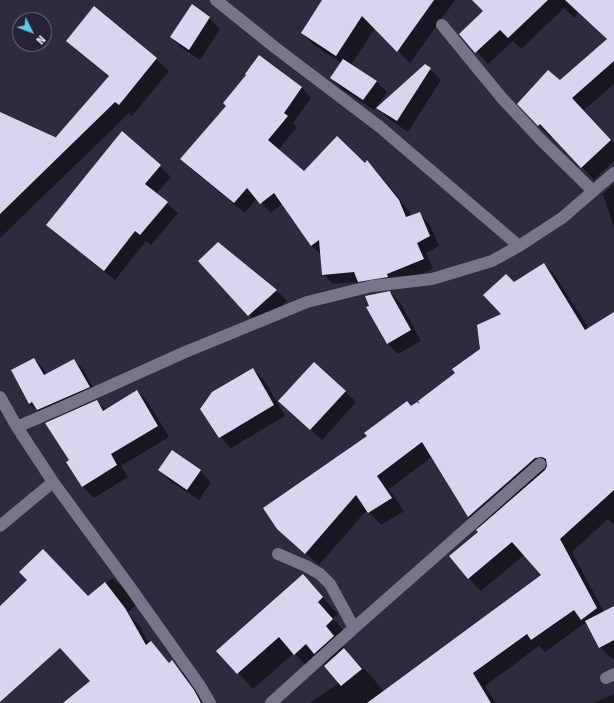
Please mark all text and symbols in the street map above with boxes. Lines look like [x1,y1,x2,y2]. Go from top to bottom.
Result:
north arrow [12,12,52,52]
text: N [33,33,48,47]

